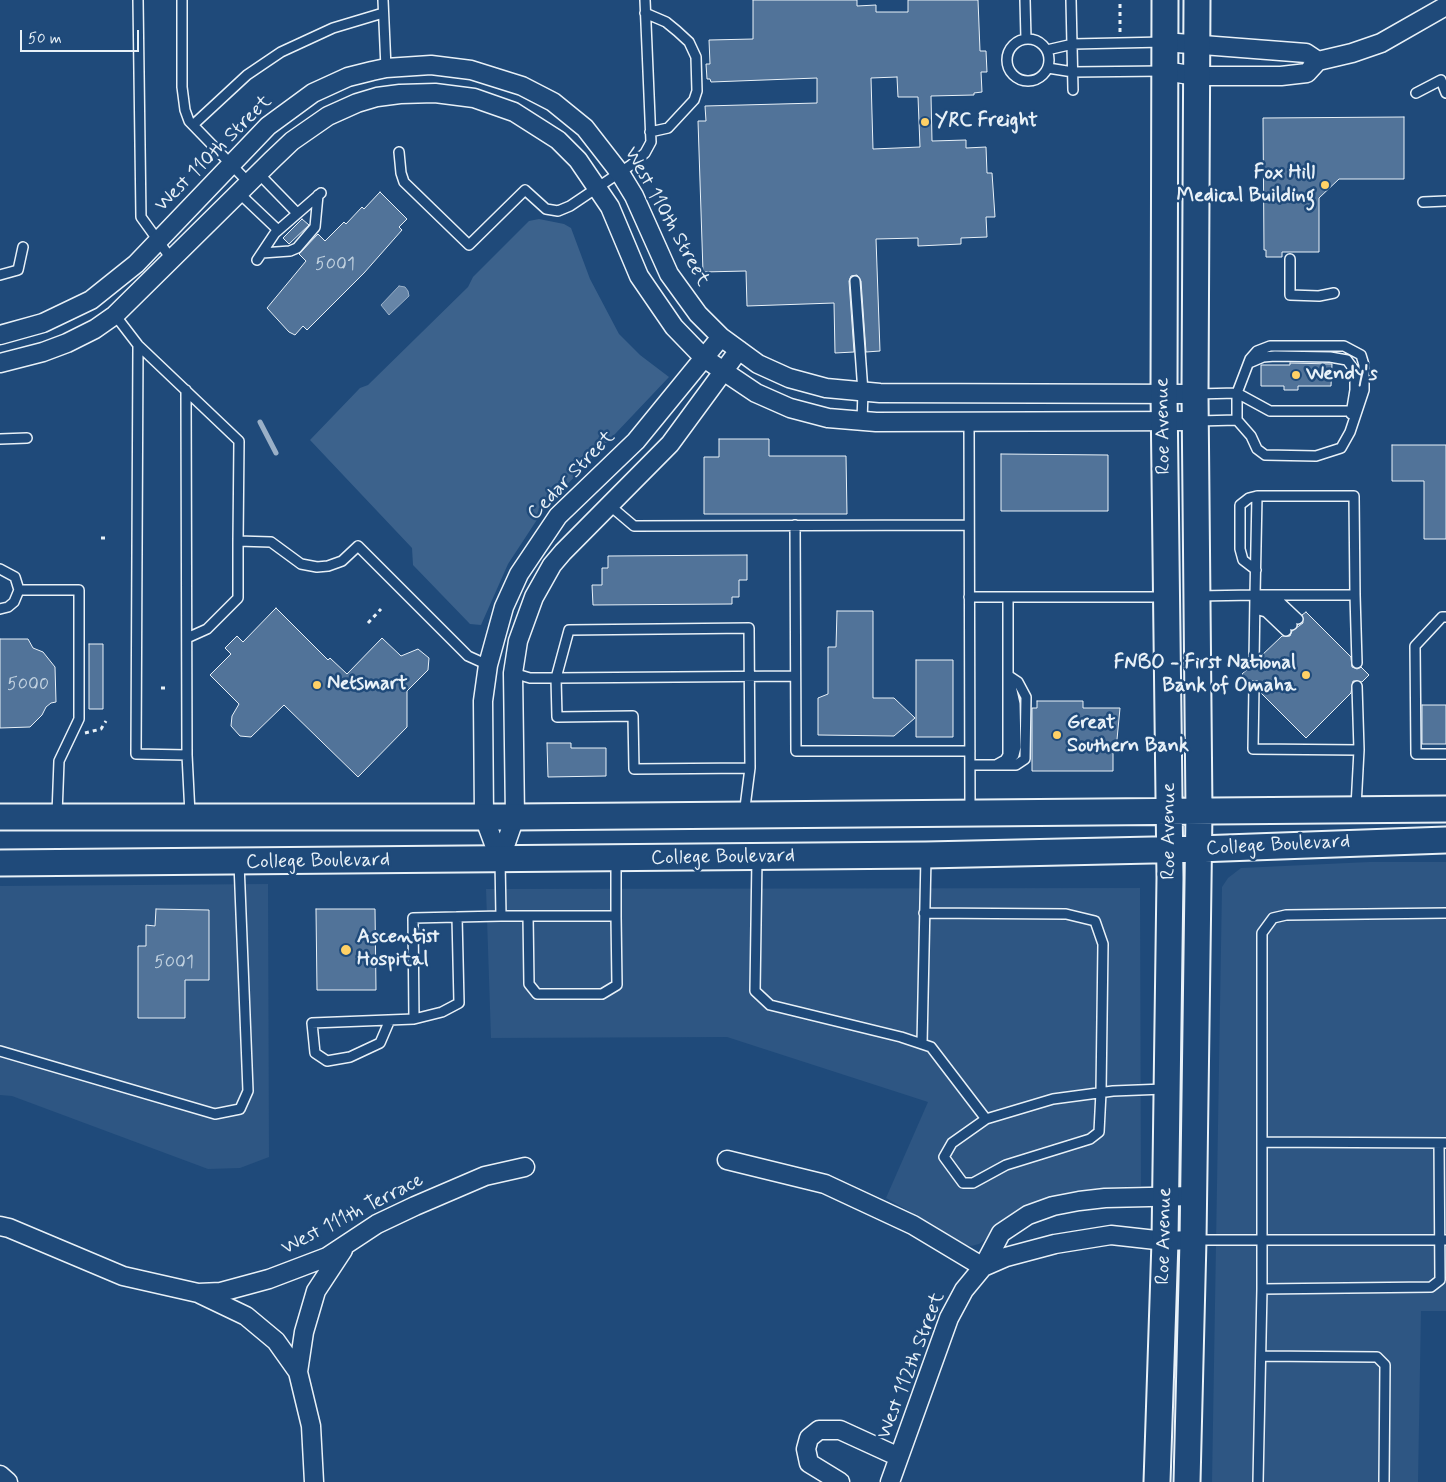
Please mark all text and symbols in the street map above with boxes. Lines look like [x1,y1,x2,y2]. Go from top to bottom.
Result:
scale bar [22,20,141,52]
text: 50 m [28,29,62,49]
street label: West 110th Street [151,91,277,217]
place label: YRC Freight [935,110,1038,134]
marker: YRC Freight [919,116,931,128]
street label: West 110th Street [618,143,714,291]
place label: Fox Hill Medical Building [1176,162,1315,209]
marker: Fox Hill Medical Building [1319,179,1331,191]
house number: 5001 [315,254,355,276]
place label: Wendy's [1306,363,1377,387]
marker: Wendy's [1290,369,1302,381]
street label: Roe Avenue [1151,377,1177,475]
street label: Cedar Street [523,426,621,526]
place label: FNBO - First National Bank of Omaha [1114,652,1296,699]
marker: FNBO - First National Bank of Omaha [1300,669,1312,681]
place label: Netsmart [327,673,408,697]
house number: 5000 [7,674,49,696]
marker: Netsmart [311,679,323,691]
place label: Great Southern Bank [1067,712,1189,759]
marker: Great Southern Bank [1051,729,1063,741]
street label: Roe Avenue [1158,782,1182,880]
street label: College Boulevard [1205,830,1351,862]
street label: College Boulevard [651,845,795,871]
street label: College Boulevard [246,849,390,875]
place label: Ascentist Hospital [357,926,439,973]
marker: Ascentist Hospital [339,943,353,957]
house number: 5001 [154,952,194,974]
street label: West 111th Terrace [278,1169,428,1261]
street label: Roe Avenue [1152,1187,1178,1285]
street label: West 112th Street [873,1289,951,1443]

